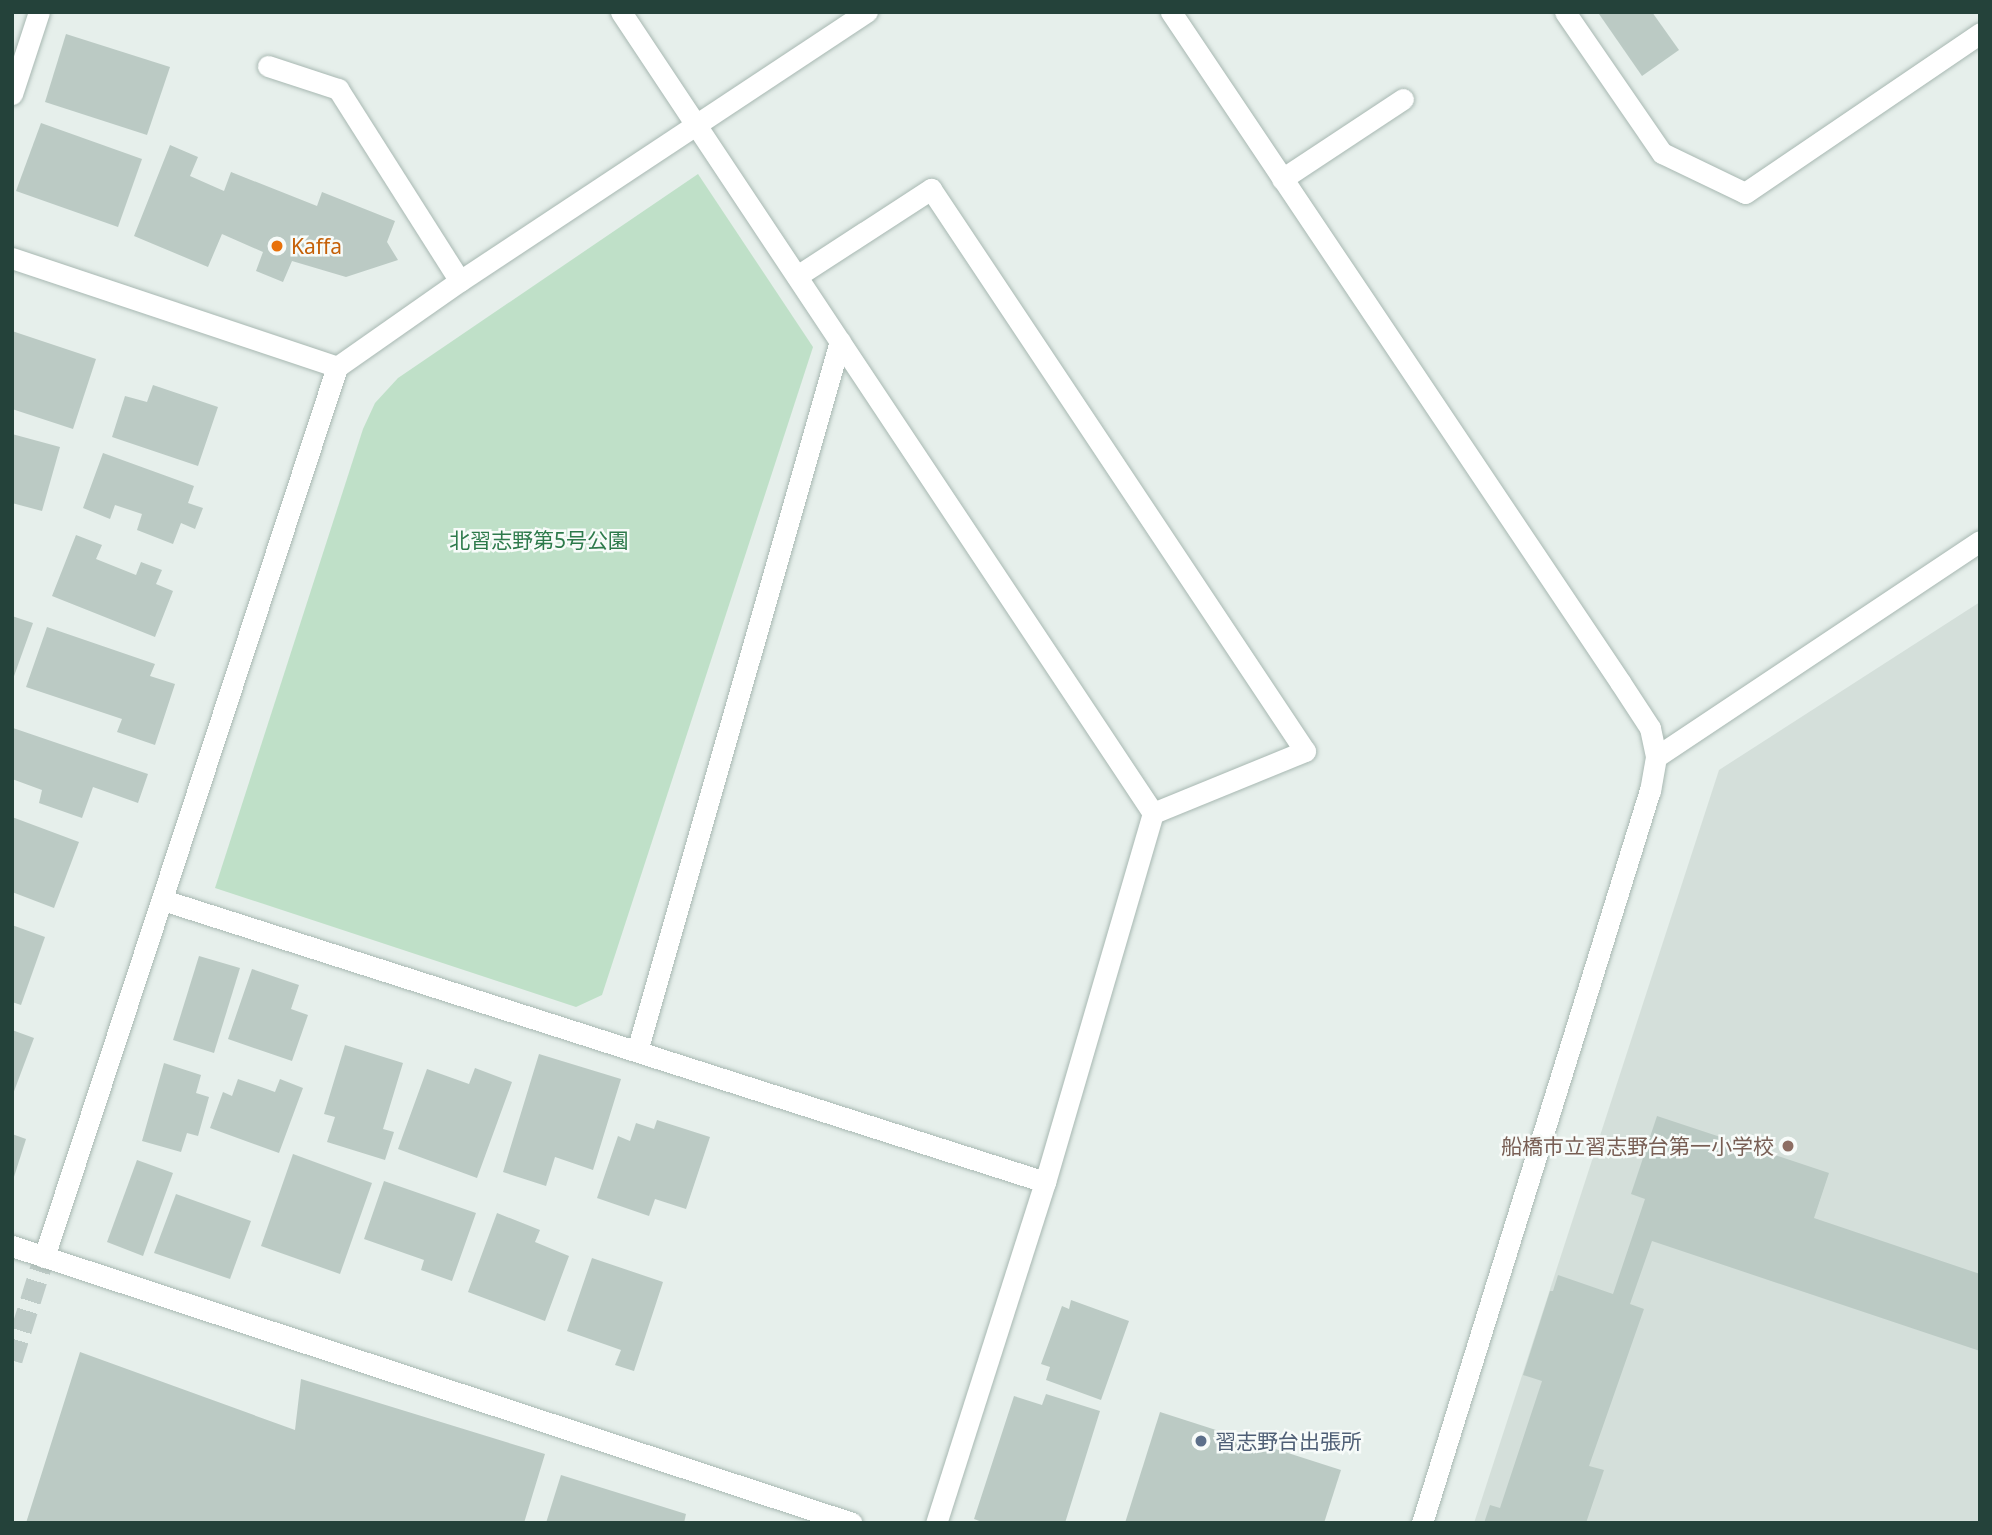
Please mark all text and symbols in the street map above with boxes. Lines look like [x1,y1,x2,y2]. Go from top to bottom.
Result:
place label: Kaffa [291,233,342,259]
marker: Kaffa [269,238,285,254]
park label: 北習志野第5号公園 [449,527,629,553]
place label: 船橋市立習志野台第一小学校 [1501,1133,1774,1159]
marker: 船橋市立習志野台第一小学校 [1780,1138,1796,1154]
place label: 習志野台出張所 [1215,1428,1362,1454]
marker: 習志野台出張所 [1193,1433,1209,1449]

